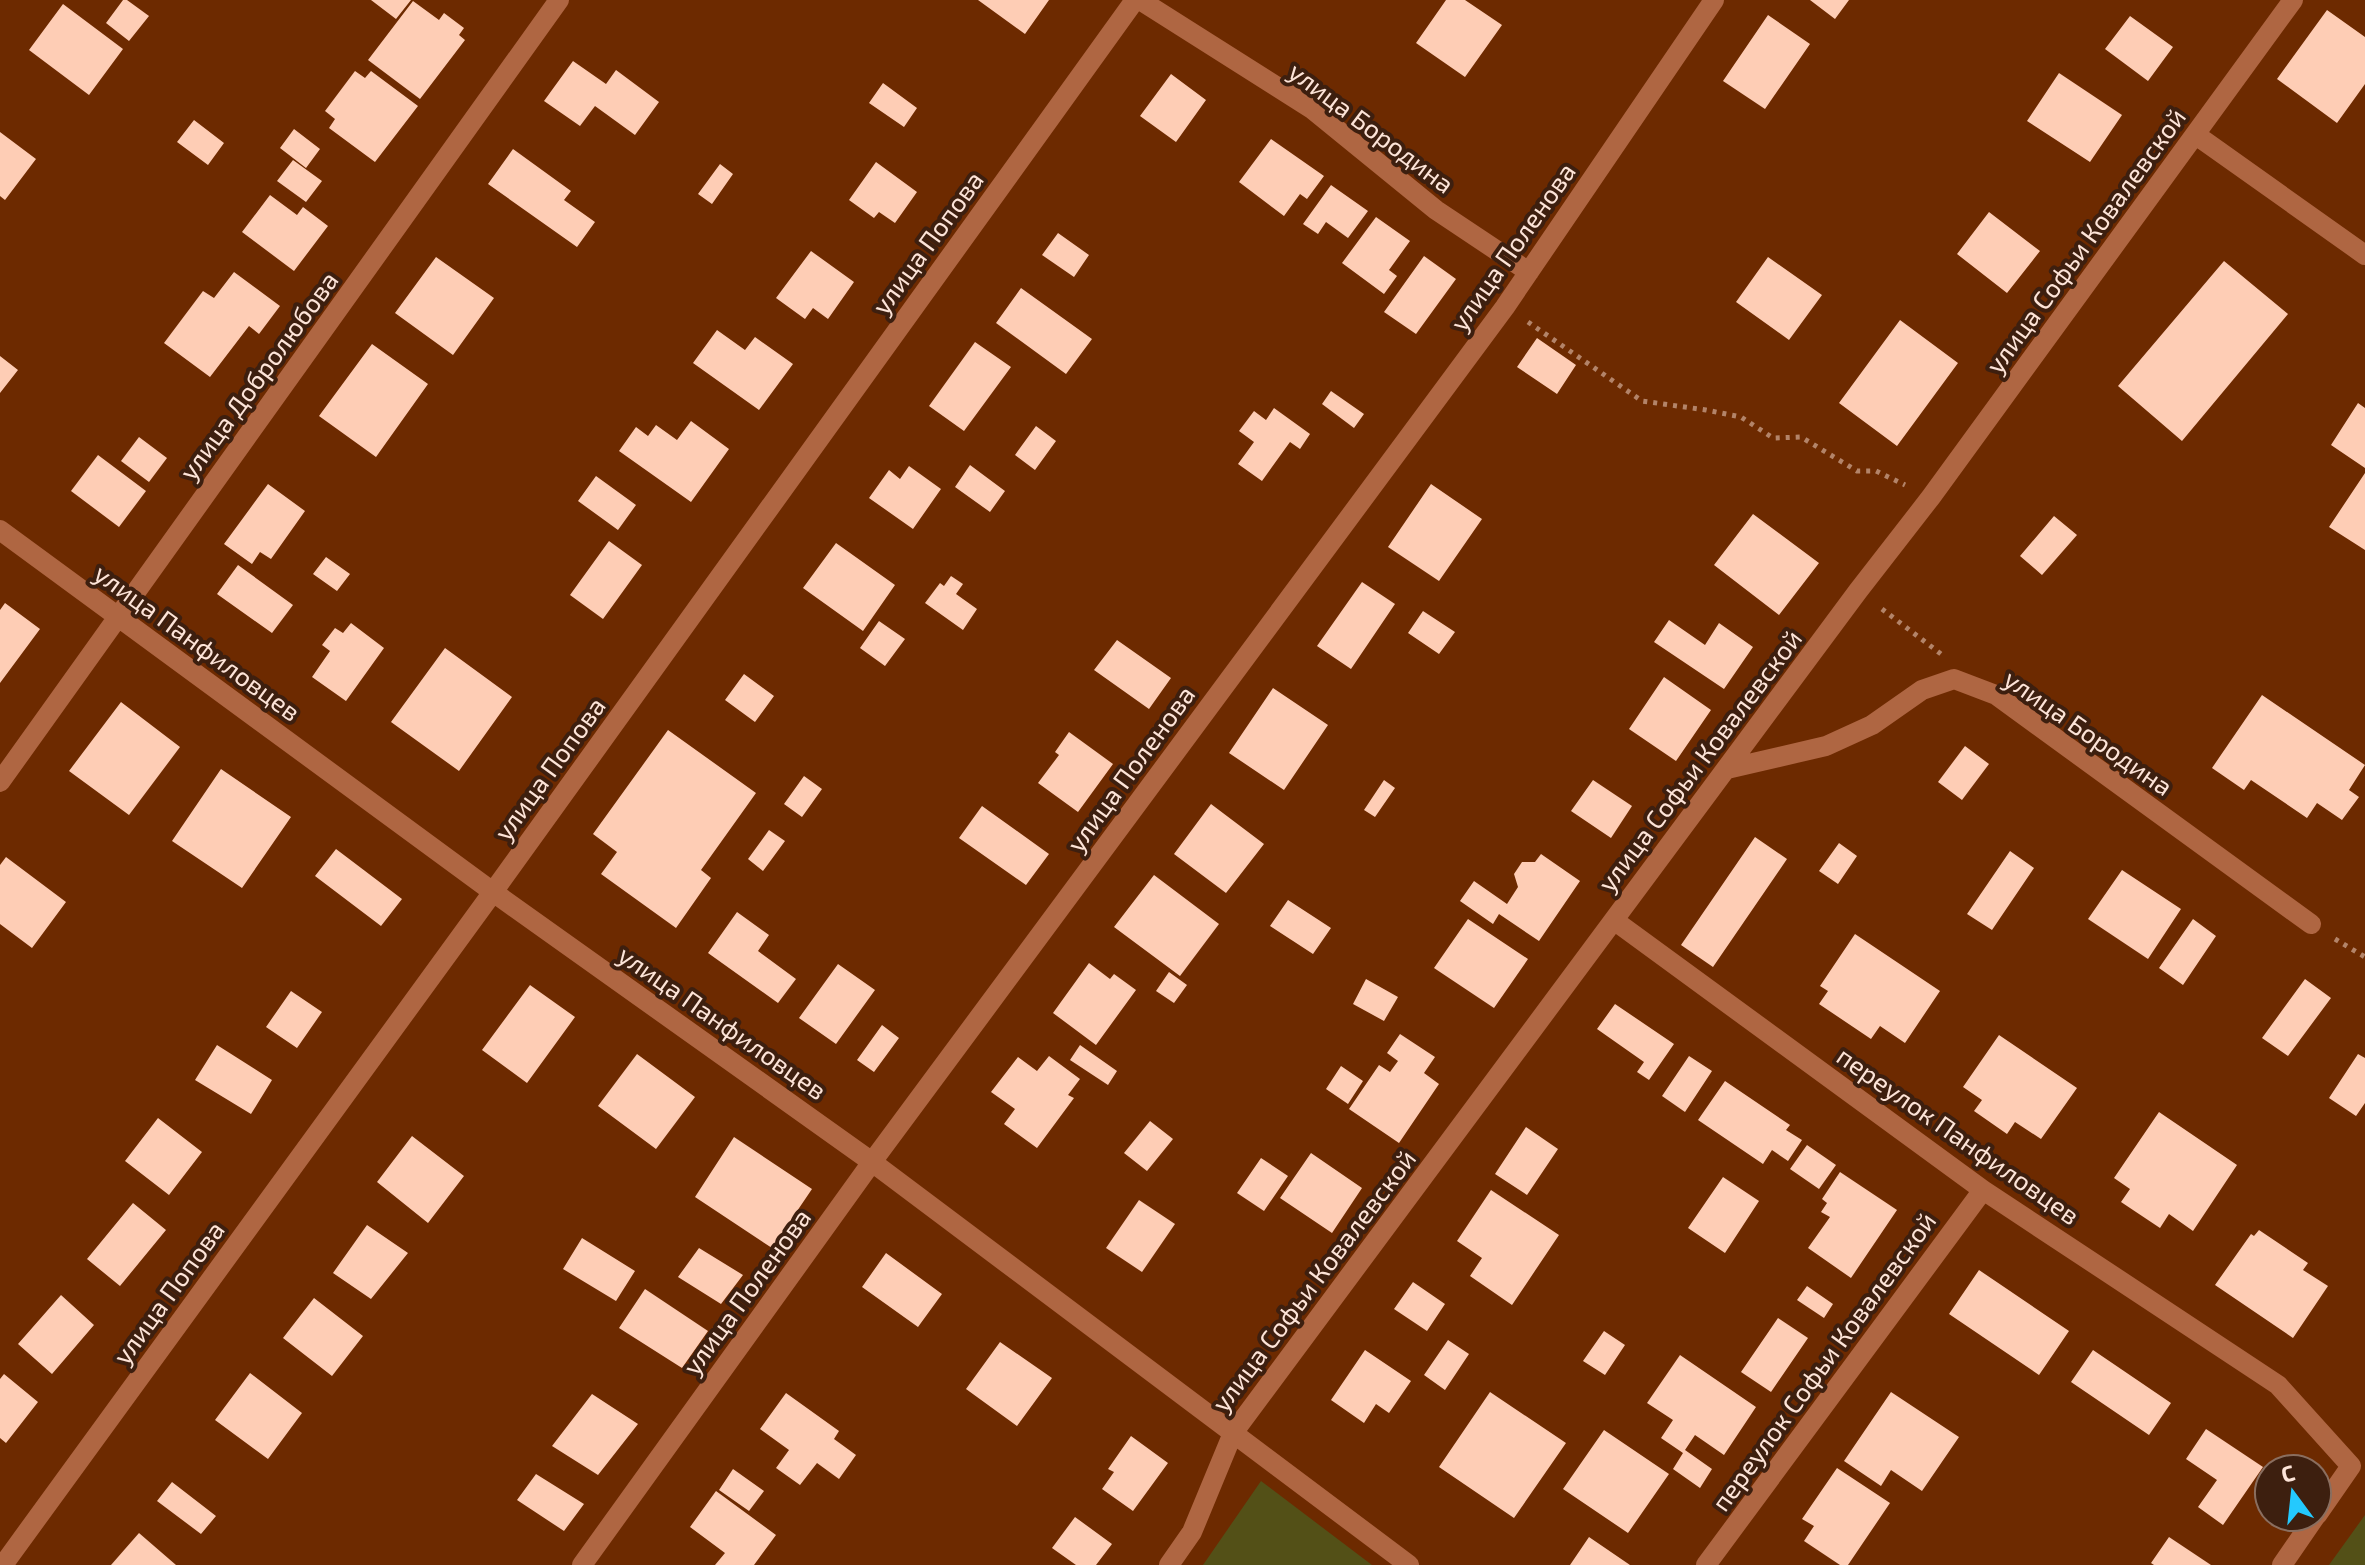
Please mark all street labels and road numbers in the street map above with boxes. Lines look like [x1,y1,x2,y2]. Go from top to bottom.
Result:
street label: улица Бородина [1283,55,1461,200]
street label: улица Софьи Ковалевской [1978,102,2192,379]
street label: улица Поленова [1442,156,1582,337]
street label: улица Попова [865,165,990,320]
street label: улица Добролюбова [172,265,345,486]
street label: улица Панфиловцев [88,557,307,728]
street label: улица Софьи Ковалевской [1590,623,1808,898]
street label: улица Бородина [1998,662,2179,802]
street label: улица Поленова [1059,679,1201,858]
street label: улица Попова [487,691,612,846]
street label: улица Панфиловцев [612,938,833,1106]
street label: переулок Панфиловцев [1831,1039,2086,1231]
street label: улица Софьи Ковалевской [1204,1143,1422,1418]
street label: улица Поленова [675,1202,817,1381]
street label: переулок Софьи Ковалевской [1704,1206,1942,1517]
street label: улица Попова [106,1215,231,1370]

